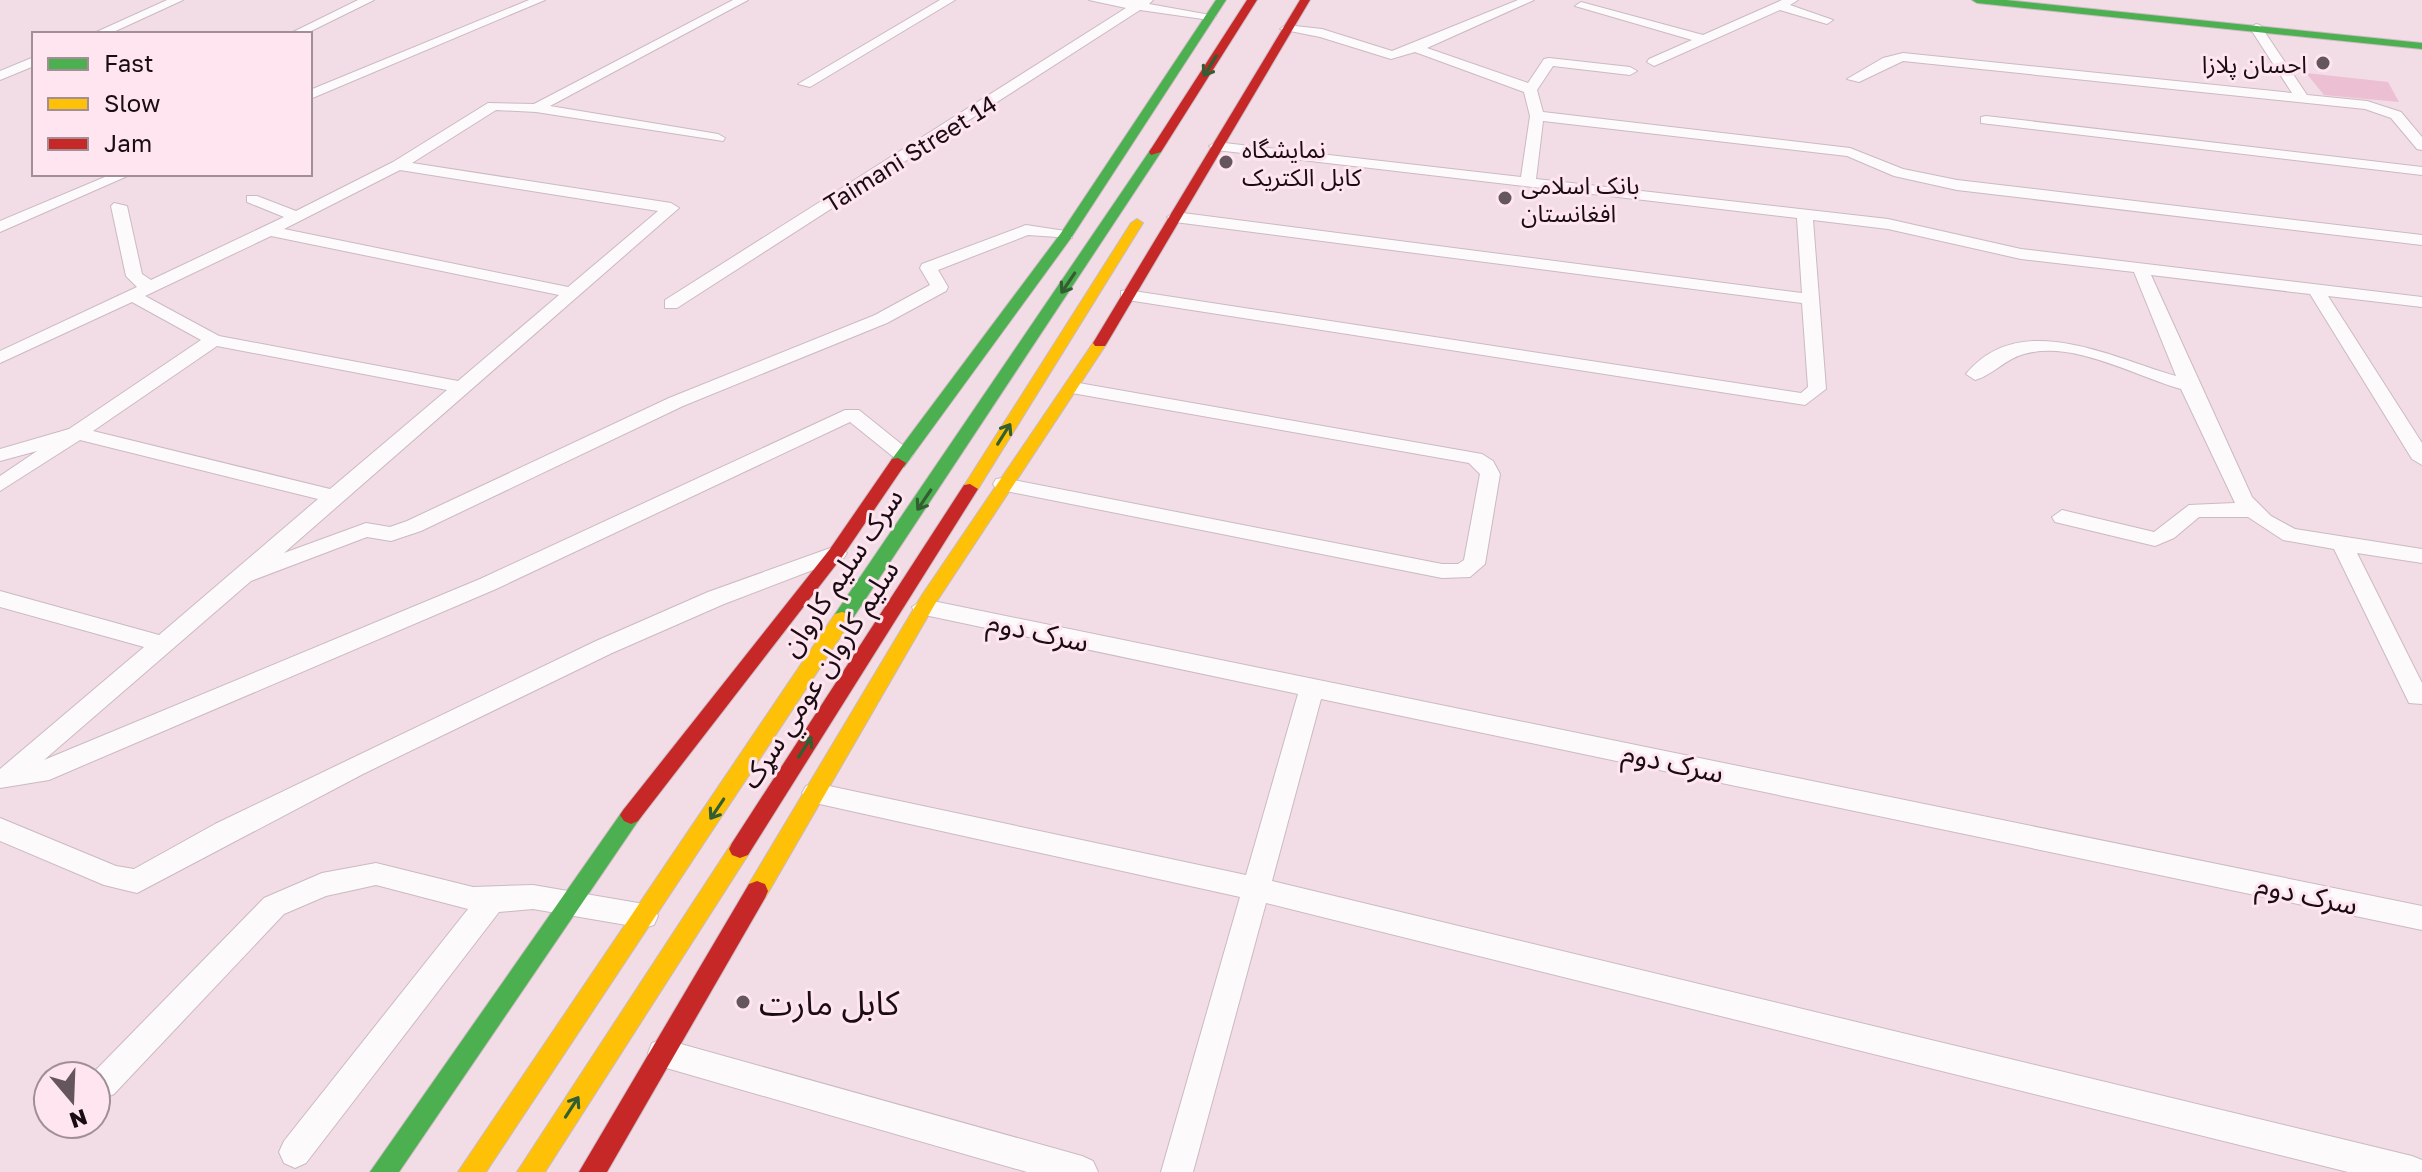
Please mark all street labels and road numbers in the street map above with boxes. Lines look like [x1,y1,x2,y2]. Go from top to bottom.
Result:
street label: Taimani Street 14 [818,88,1002,218]
street label: سرک سلیم کاروان [773,482,914,666]
street label: سلیم کاروان عومي سړک [733,554,910,797]
street label: سرک دوم [983,604,1092,663]
street label: سرک دوم [1618,735,1727,794]
street label: سرک دوم [2252,867,2361,926]

